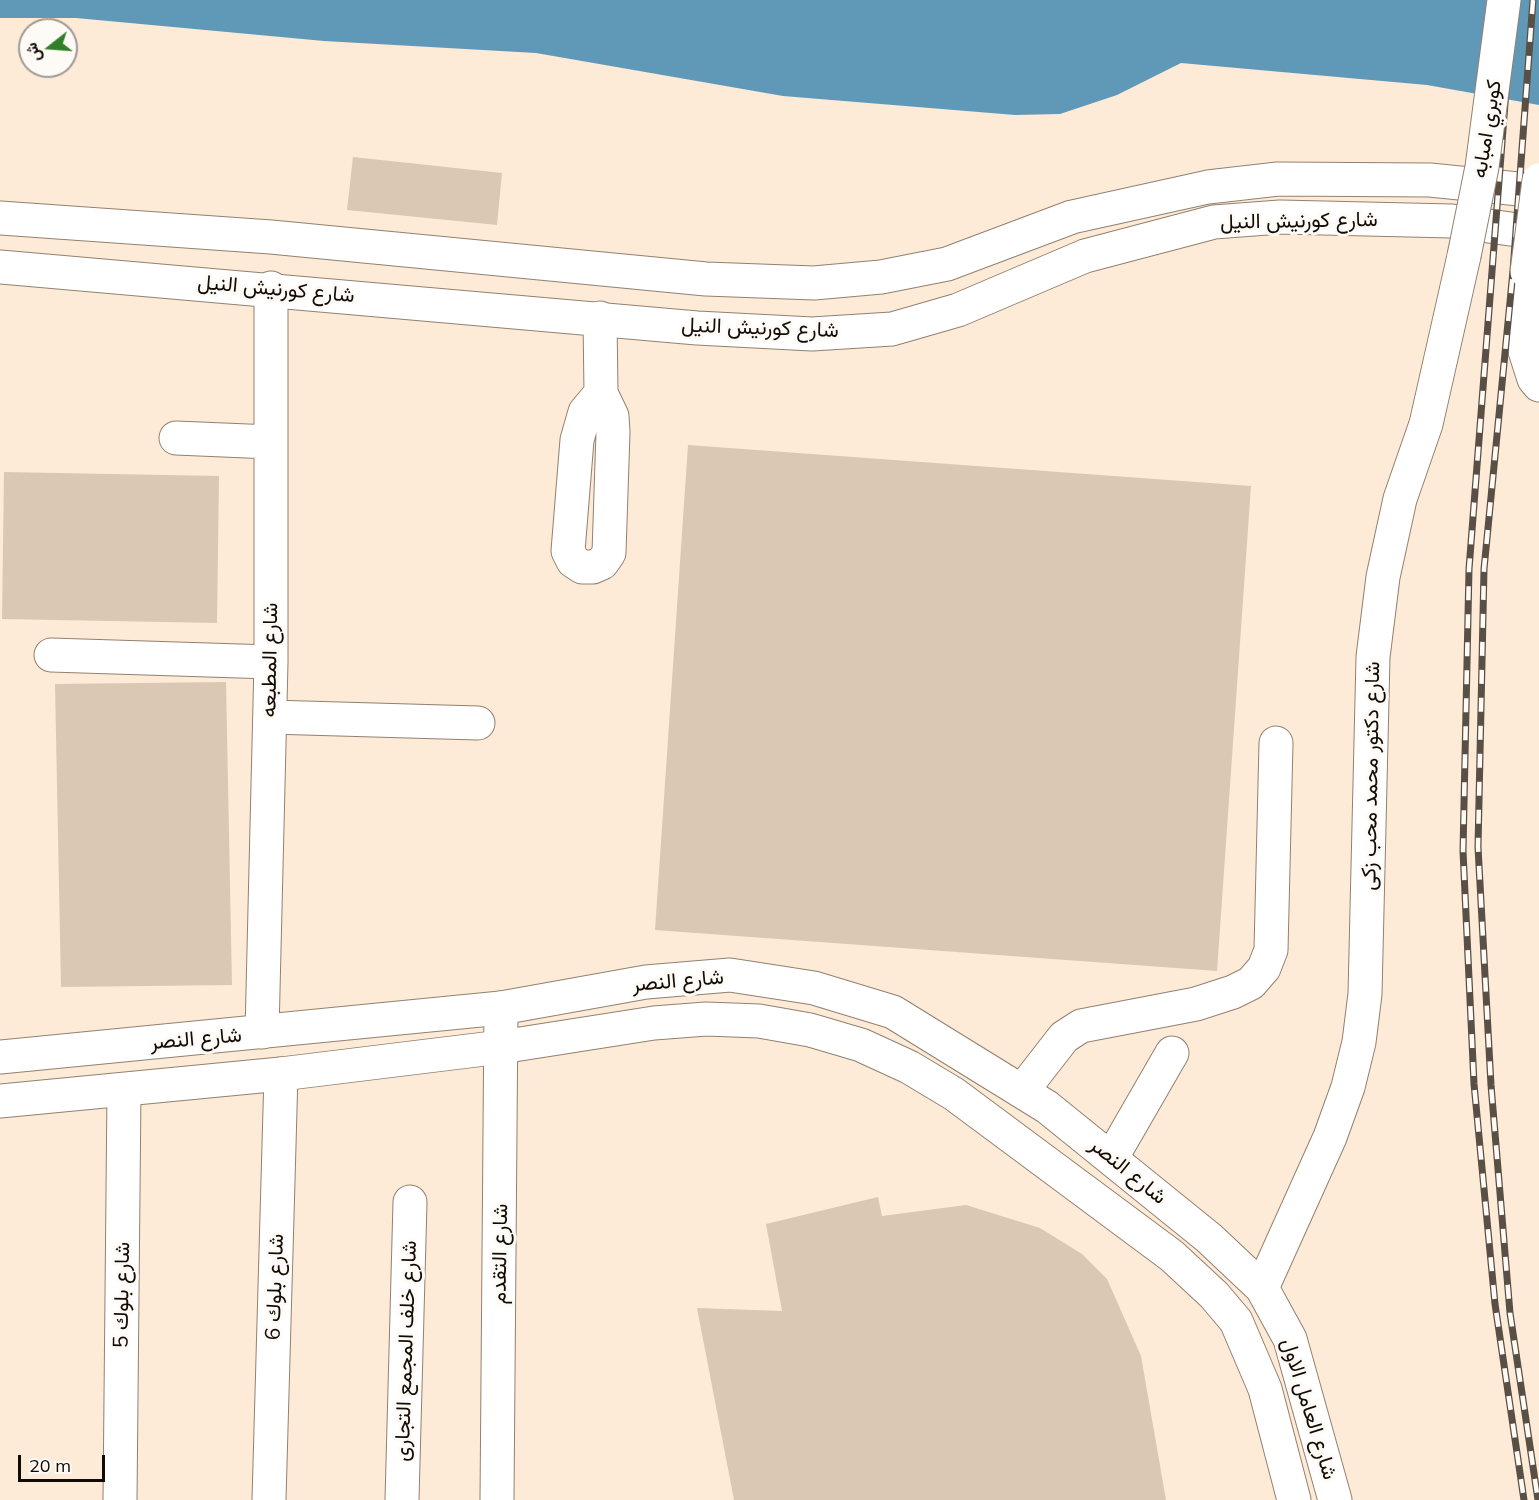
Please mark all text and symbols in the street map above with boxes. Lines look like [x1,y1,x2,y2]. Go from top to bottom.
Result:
north arrow [18,18,78,78]
text: ش [20,41,45,65]
street label: كوبري امبابه [1467,78,1507,180]
street label: شارع كورنيش النيل [1220,207,1378,235]
street label: شارع كورنيش النيل [196,270,356,308]
street label: شارع كورنيش النيل [681,313,839,343]
street label: شارع المطبعه [256,602,284,718]
street label: شارع دكتور محمد محب زكى [1356,661,1386,891]
street label: شارع النصر [631,964,725,998]
street label: شارع النصر [149,1022,243,1056]
street label: شارع النصر [1084,1132,1172,1210]
street label: شارع التقدم [487,1203,513,1305]
street label: شارع بلوك 6 [261,1233,289,1341]
street label: شارع خلف المجمع التجارى [390,1240,422,1462]
street label: شارع بلوك 5 [108,1242,136,1348]
street label: شارع العامل الاول [1276,1335,1342,1483]
scale bar [21,1443,108,1481]
text: 20 m [29,1454,71,1477]

